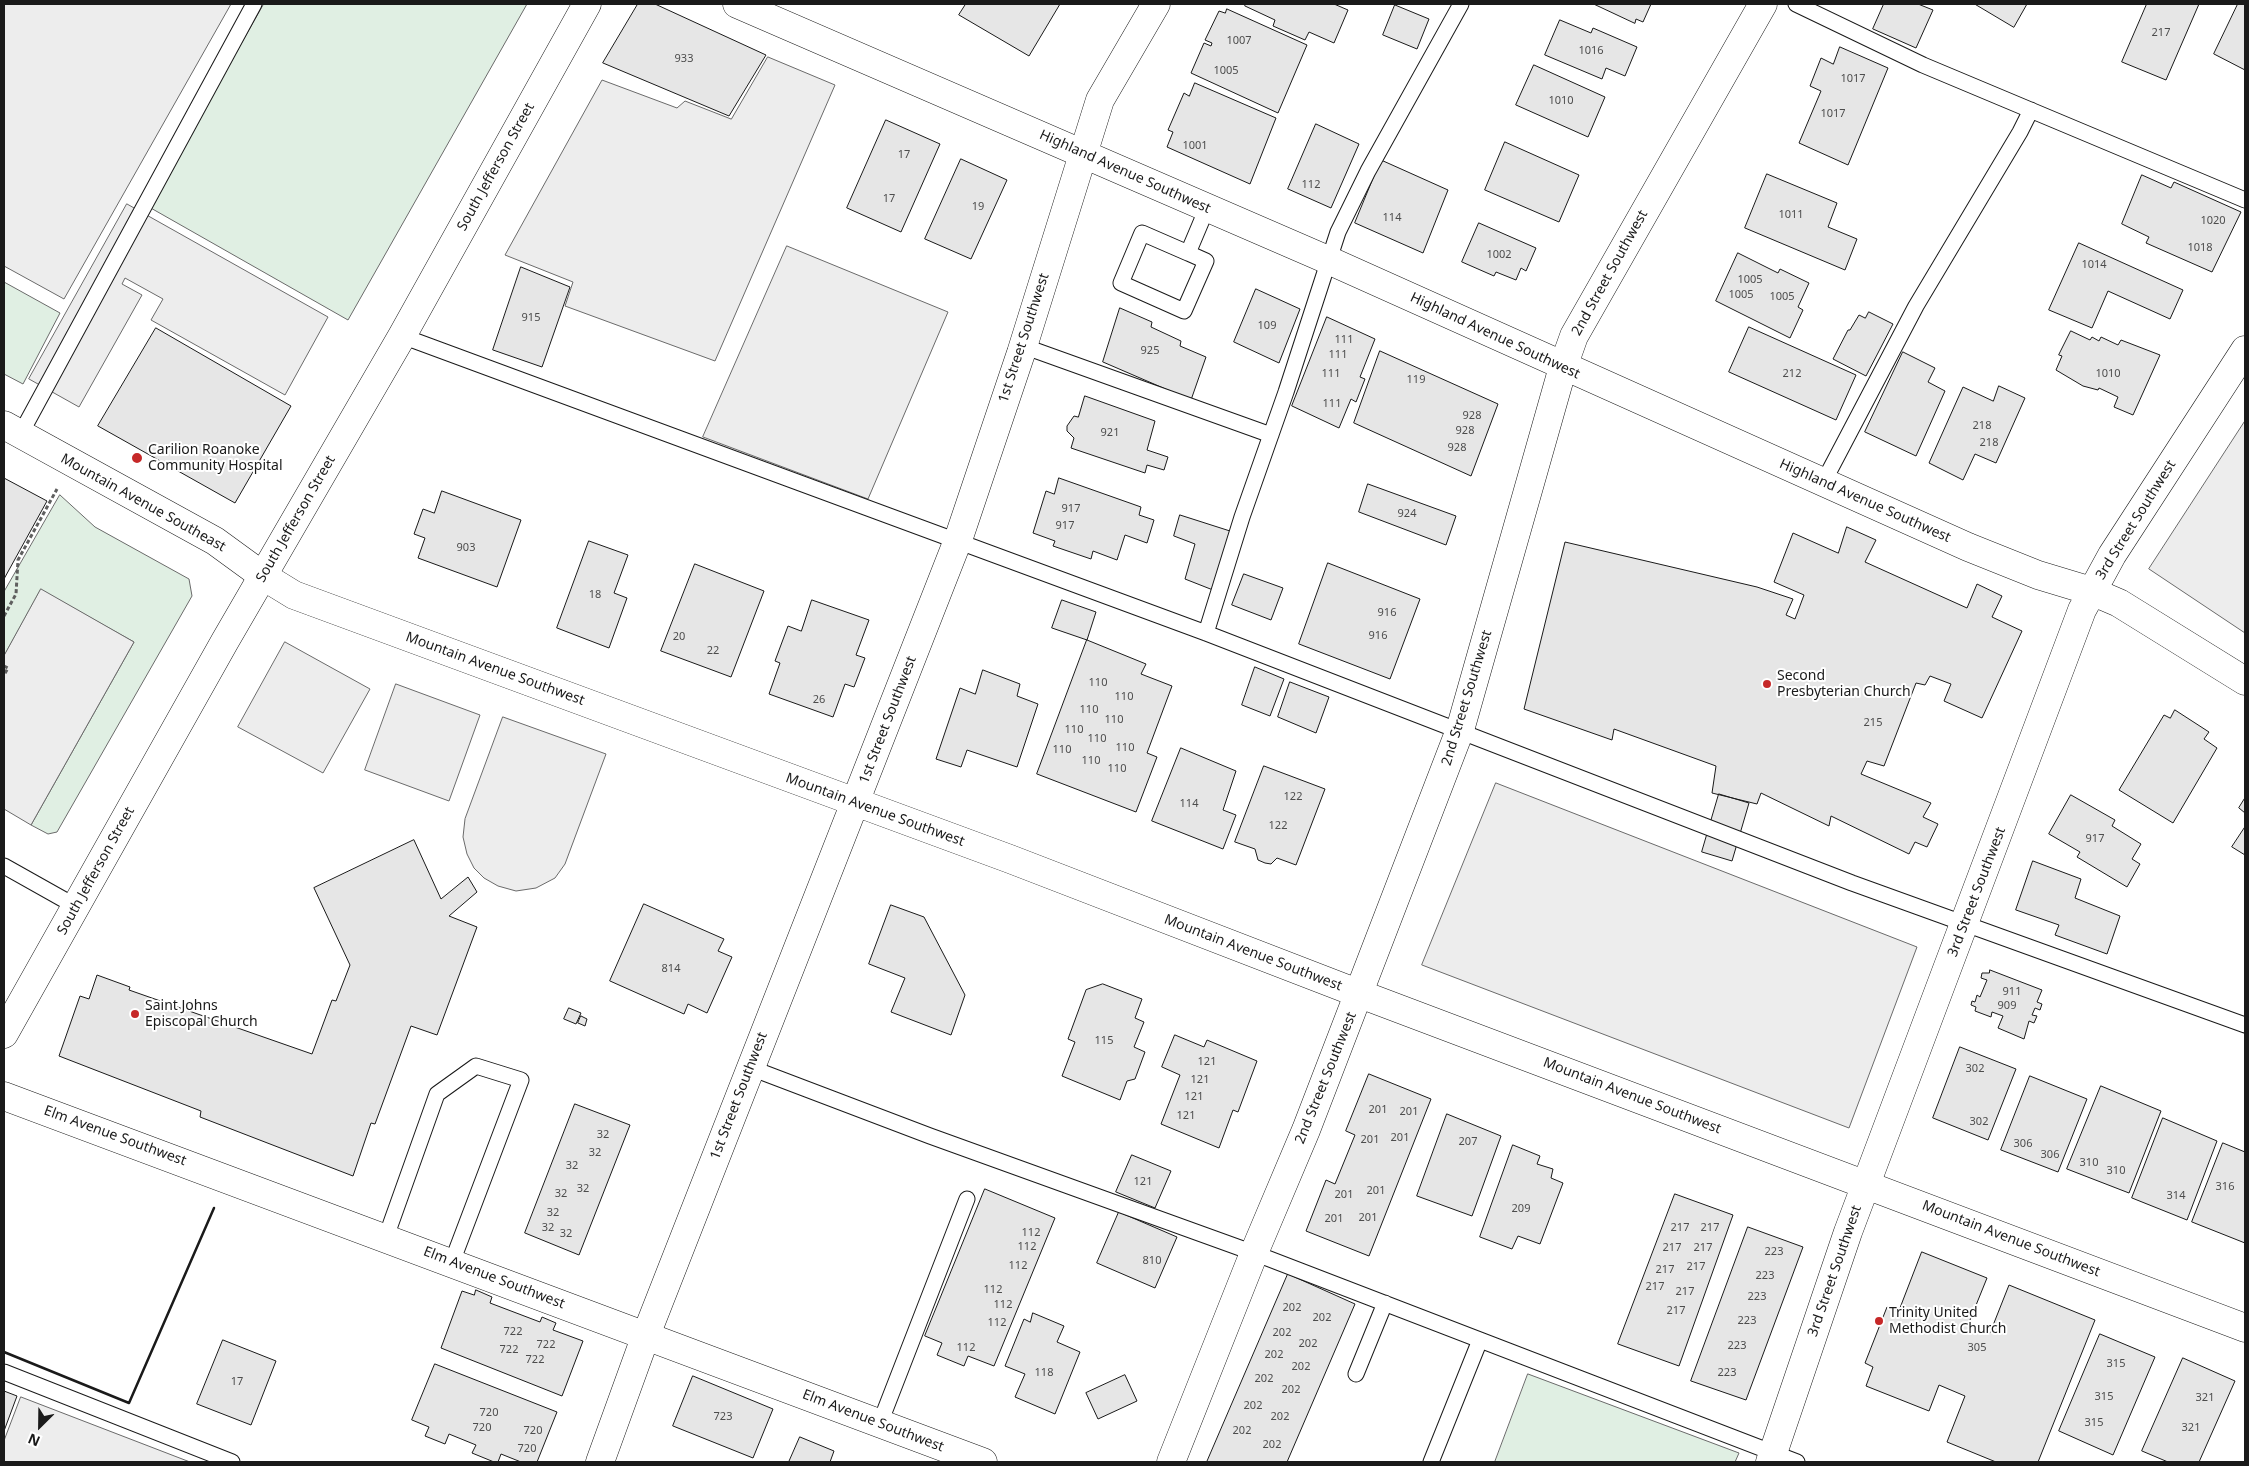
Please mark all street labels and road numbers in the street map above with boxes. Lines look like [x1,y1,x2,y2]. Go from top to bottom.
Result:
street label: South Jefferson Street [454,100,538,234]
street label: Highland Avenue Southwest [1037,127,1213,217]
street label: 2nd Street Southwest [1569,207,1651,339]
street label: 1st Street Southwest [995,271,1053,405]
street label: Highland Avenue Southwest [1407,289,1583,383]
street label: Mountain Avenue Southeast [58,451,228,555]
street label: South Jefferson Street [253,453,339,585]
street label: Highland Avenue Southwest [1777,456,1953,546]
street label: 3rd Street Southwest [2092,457,2180,583]
street label: 2nd Street Southwest [1438,628,1496,768]
street label: Mountain Avenue Southwest [403,629,587,709]
street label: 1st Street Southwest [856,654,920,786]
street label: Mountain Avenue Southwest [783,770,967,850]
street label: South Jefferson Street [54,804,138,938]
street label: 3rd Street Southwest [1944,825,2010,959]
street label: Mountain Avenue Southwest [1162,911,1344,995]
street label: 2nd Street Southwest [1292,1010,1360,1146]
street label: 1st Street Southwest [707,1030,771,1162]
street label: Mountain Avenue Southwest [1541,1054,1723,1138]
street label: Elm Avenue Southwest [42,1102,188,1170]
street label: Mountain Avenue Southwest [1920,1197,2102,1281]
street label: 3rd Street Southwest [1805,1203,1865,1339]
street label: Elm Avenue Southwest [421,1243,567,1313]
street label: Elm Avenue Southwest [800,1386,946,1456]

